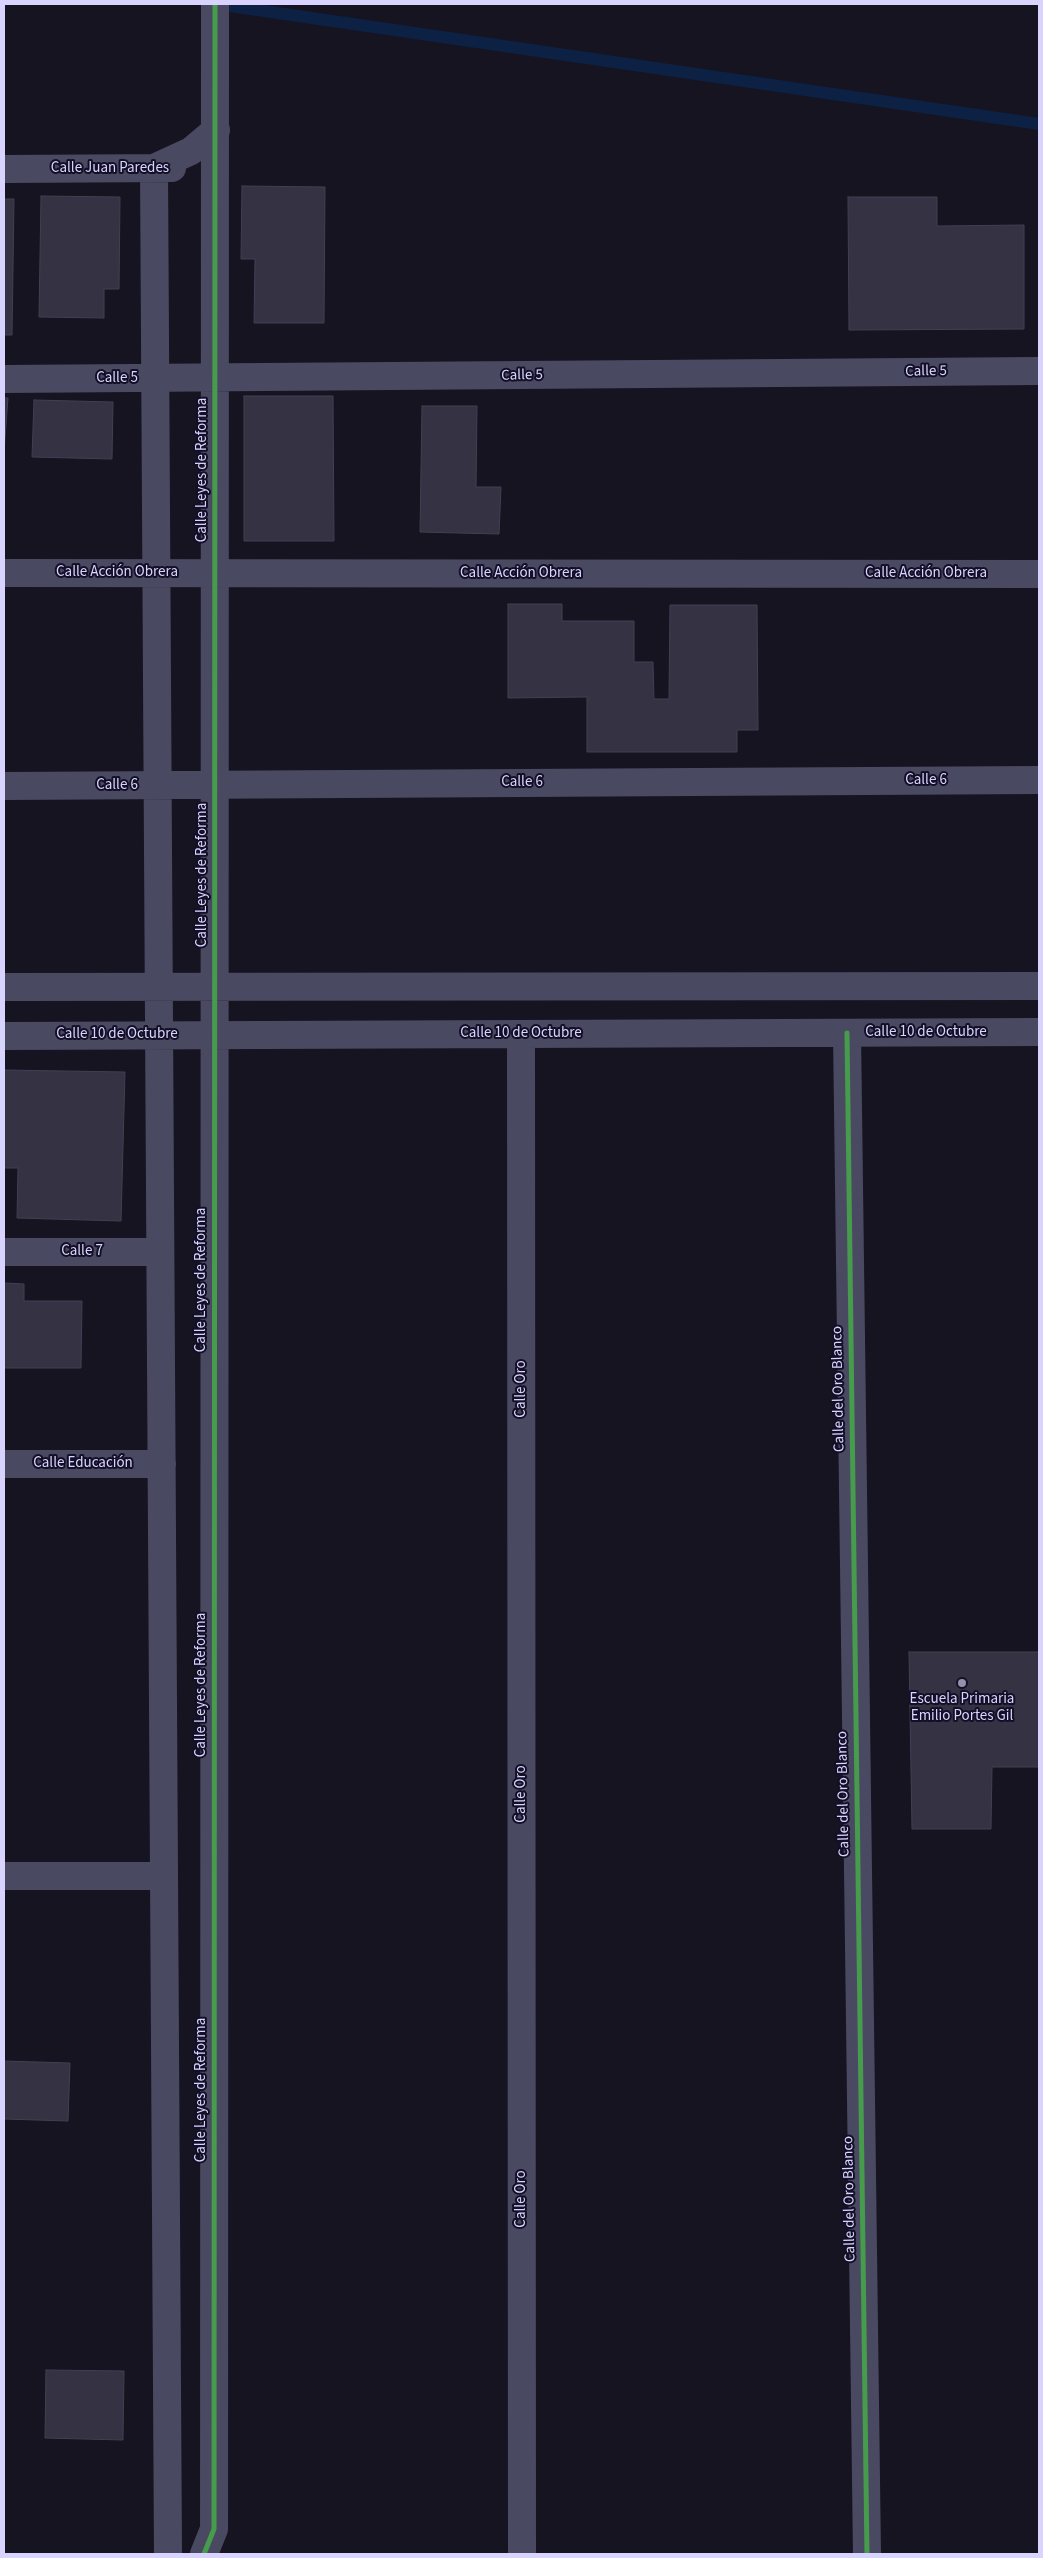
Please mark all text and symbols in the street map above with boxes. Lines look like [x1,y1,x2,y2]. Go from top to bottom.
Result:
street label: Calle Juan Paredes [51,160,169,178]
street label: Calle 5 [905,363,947,381]
street label: Calle 5 [501,367,543,385]
street label: Calle 5 [96,370,138,388]
street label: Calle Leyes de Reforma [194,398,212,542]
street label: Calle Acción Obrera [56,564,178,582]
street label: Calle Acción Obrera [460,565,582,583]
street label: Calle Acción Obrera [865,565,987,583]
street label: Calle 6 [905,772,947,790]
street label: Calle 6 [501,774,543,792]
street label: Calle 6 [96,777,138,795]
street label: Calle Leyes de Reforma [194,803,212,947]
street label: Calle 10 de Octubre [865,1024,987,1042]
street label: Calle 10 de Octubre [460,1025,582,1043]
street label: Calle 10 de Octubre [56,1026,178,1044]
street label: Calle Leyes de Reforma [193,1208,211,1352]
street label: Calle 7 [61,1243,103,1261]
street label: Calle del Oro Blanco [829,1326,849,1452]
street label: Calle Oro [513,1360,531,1418]
street label: Calle Educación [33,1455,133,1473]
street label: Calle Leyes de Reforma [193,1613,211,1757]
marker: Escuela Primaria Emilio Portes Gil [956,1677,968,1689]
place label: Escuela Primaria Emilio Portes Gil [910,1691,1014,1726]
street label: Calle del Oro Blanco [834,1731,854,1857]
street label: Calle Oro [513,1765,531,1823]
street label: Calle Leyes de Reforma [193,2018,211,2162]
street label: Calle del Oro Blanco [840,2136,860,2262]
street label: Calle Oro [513,2170,531,2228]

